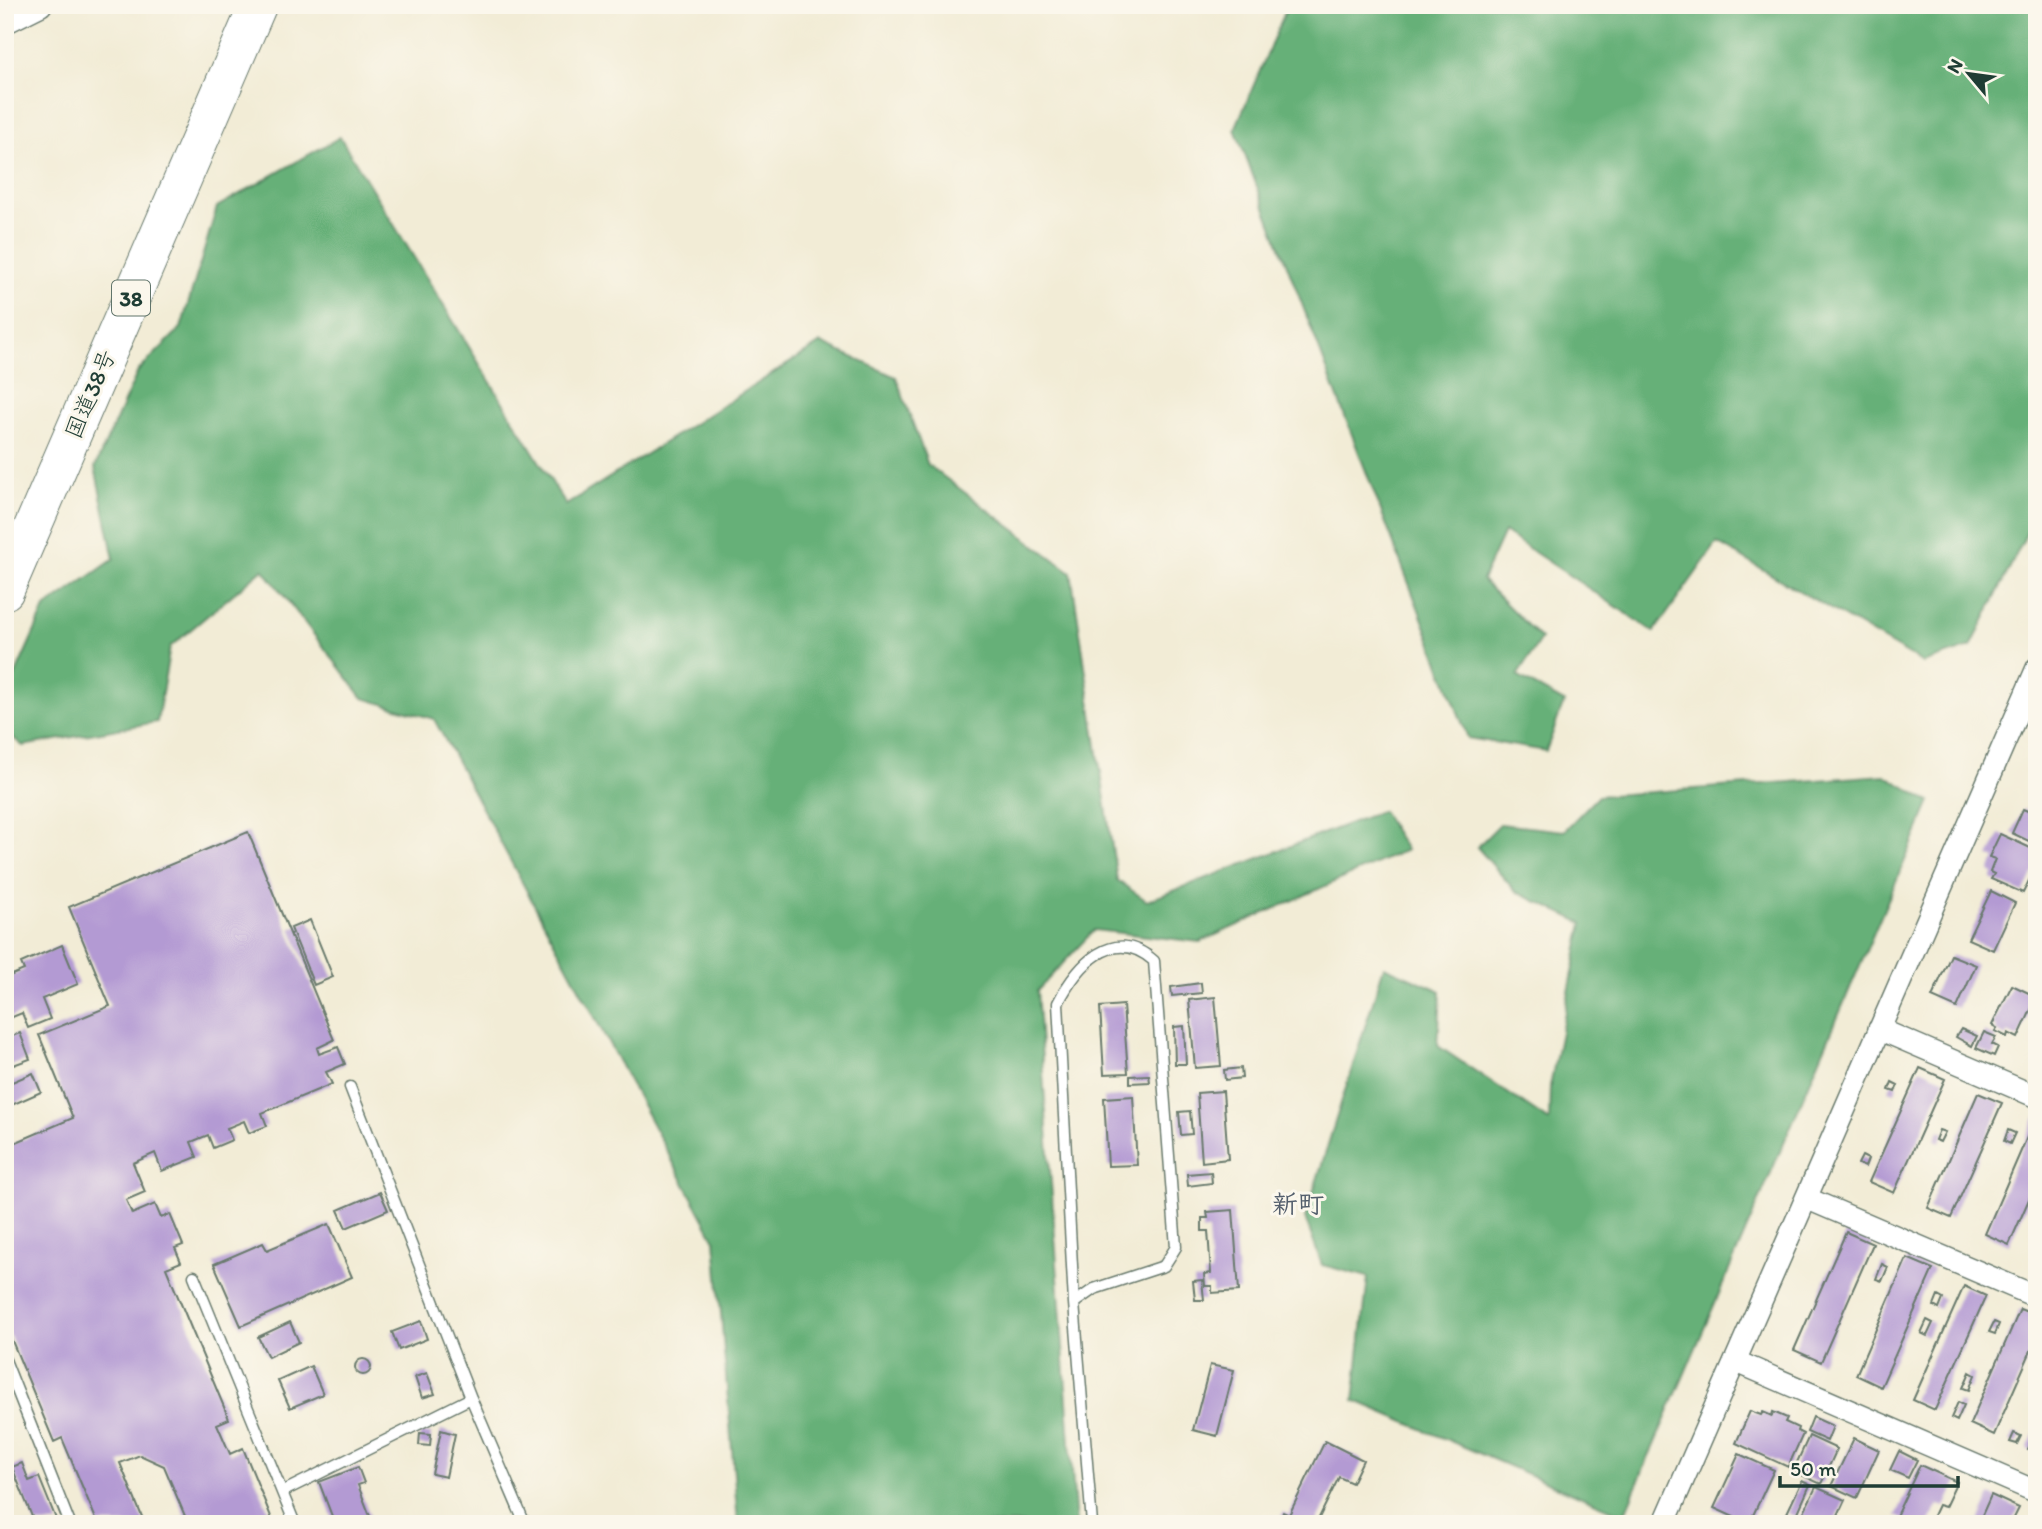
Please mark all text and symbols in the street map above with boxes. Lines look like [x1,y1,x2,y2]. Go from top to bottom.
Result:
north arrow [1934,38,2004,108]
text: N [1941,55,1968,77]
road number: 38 [112,280,150,316]
street label: 国道38号 [59,345,121,443]
district label: 新町 [1272,1188,1324,1220]
scale bar [1780,1445,1958,1489]
text: 50 m [1790,1456,1837,1481]

